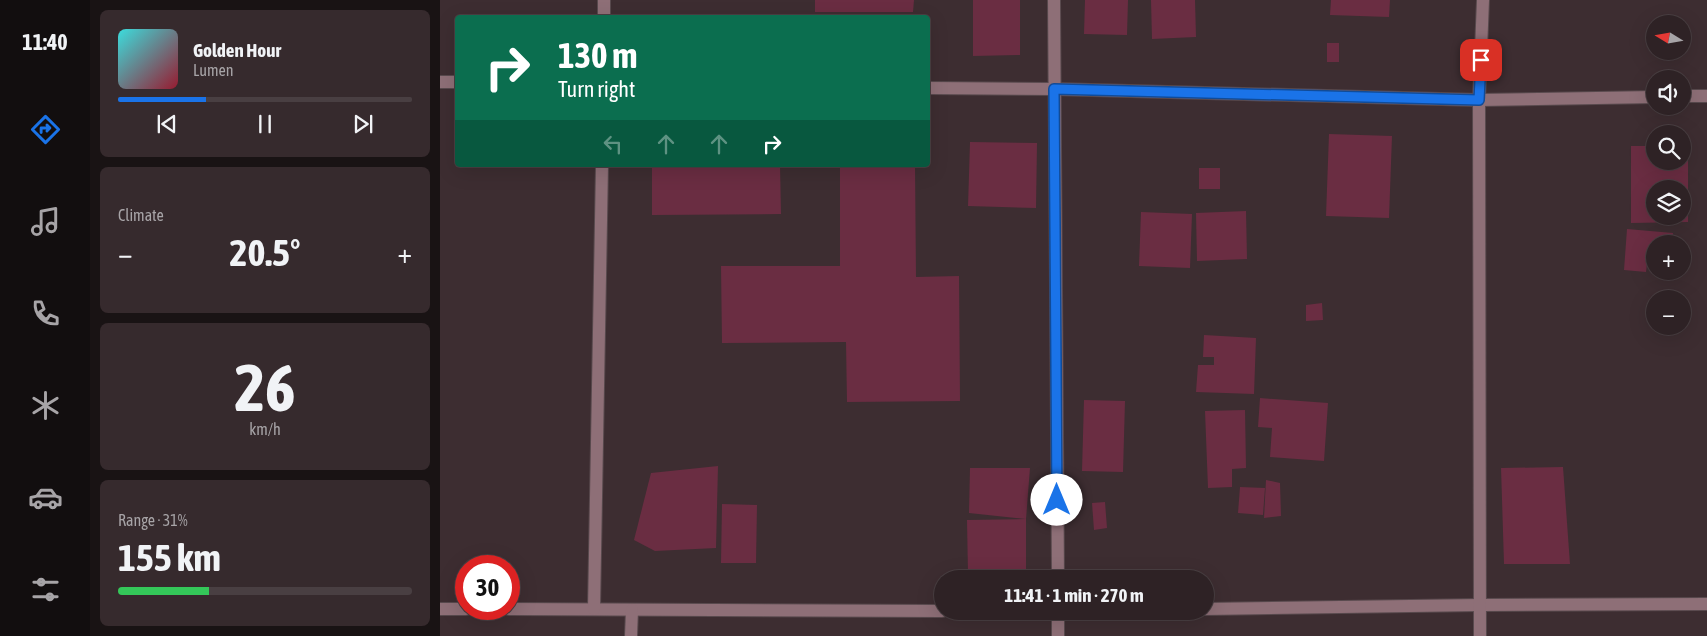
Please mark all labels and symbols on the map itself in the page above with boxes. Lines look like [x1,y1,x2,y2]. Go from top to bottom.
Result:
north arrow [1646,15,1691,60]
pin [1460,39,1502,81]
position arrow [1030,473,1082,525]
speed limit sign: 30 [455,555,520,620]

